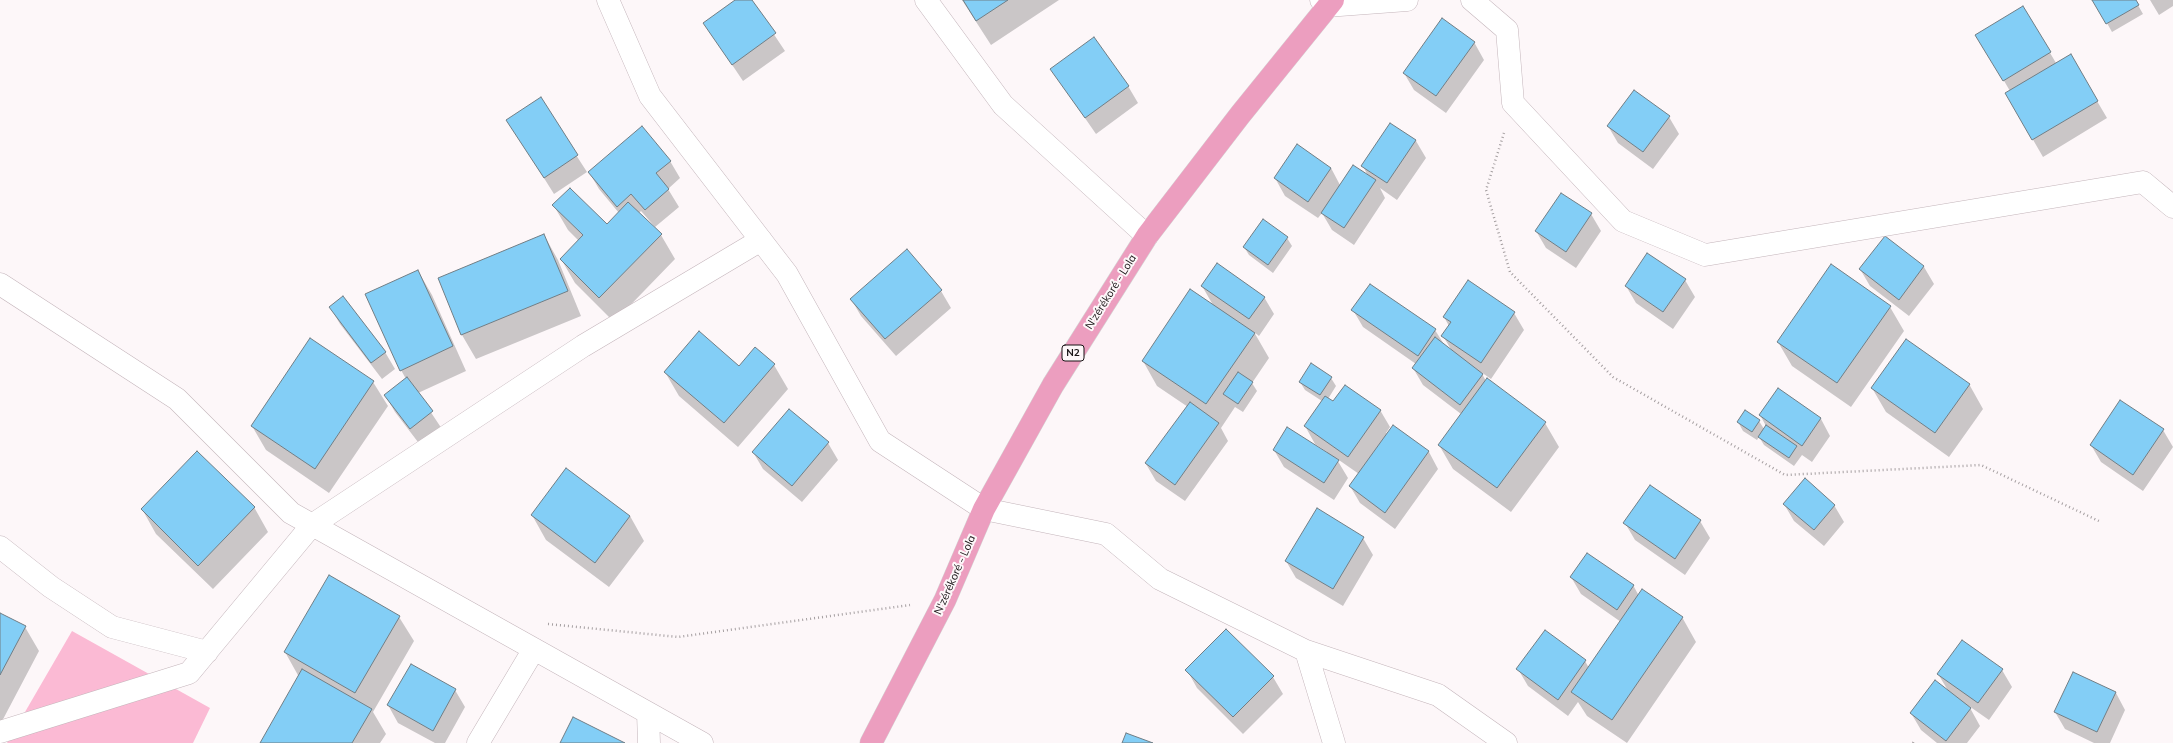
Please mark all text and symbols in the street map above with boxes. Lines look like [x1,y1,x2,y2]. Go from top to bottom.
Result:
street label: N'zérékoré - Lola [1083,252,1139,332]
road number: N2 [1062,345,1084,361]
street label: N'zérékoré - Lola [932,533,978,617]

